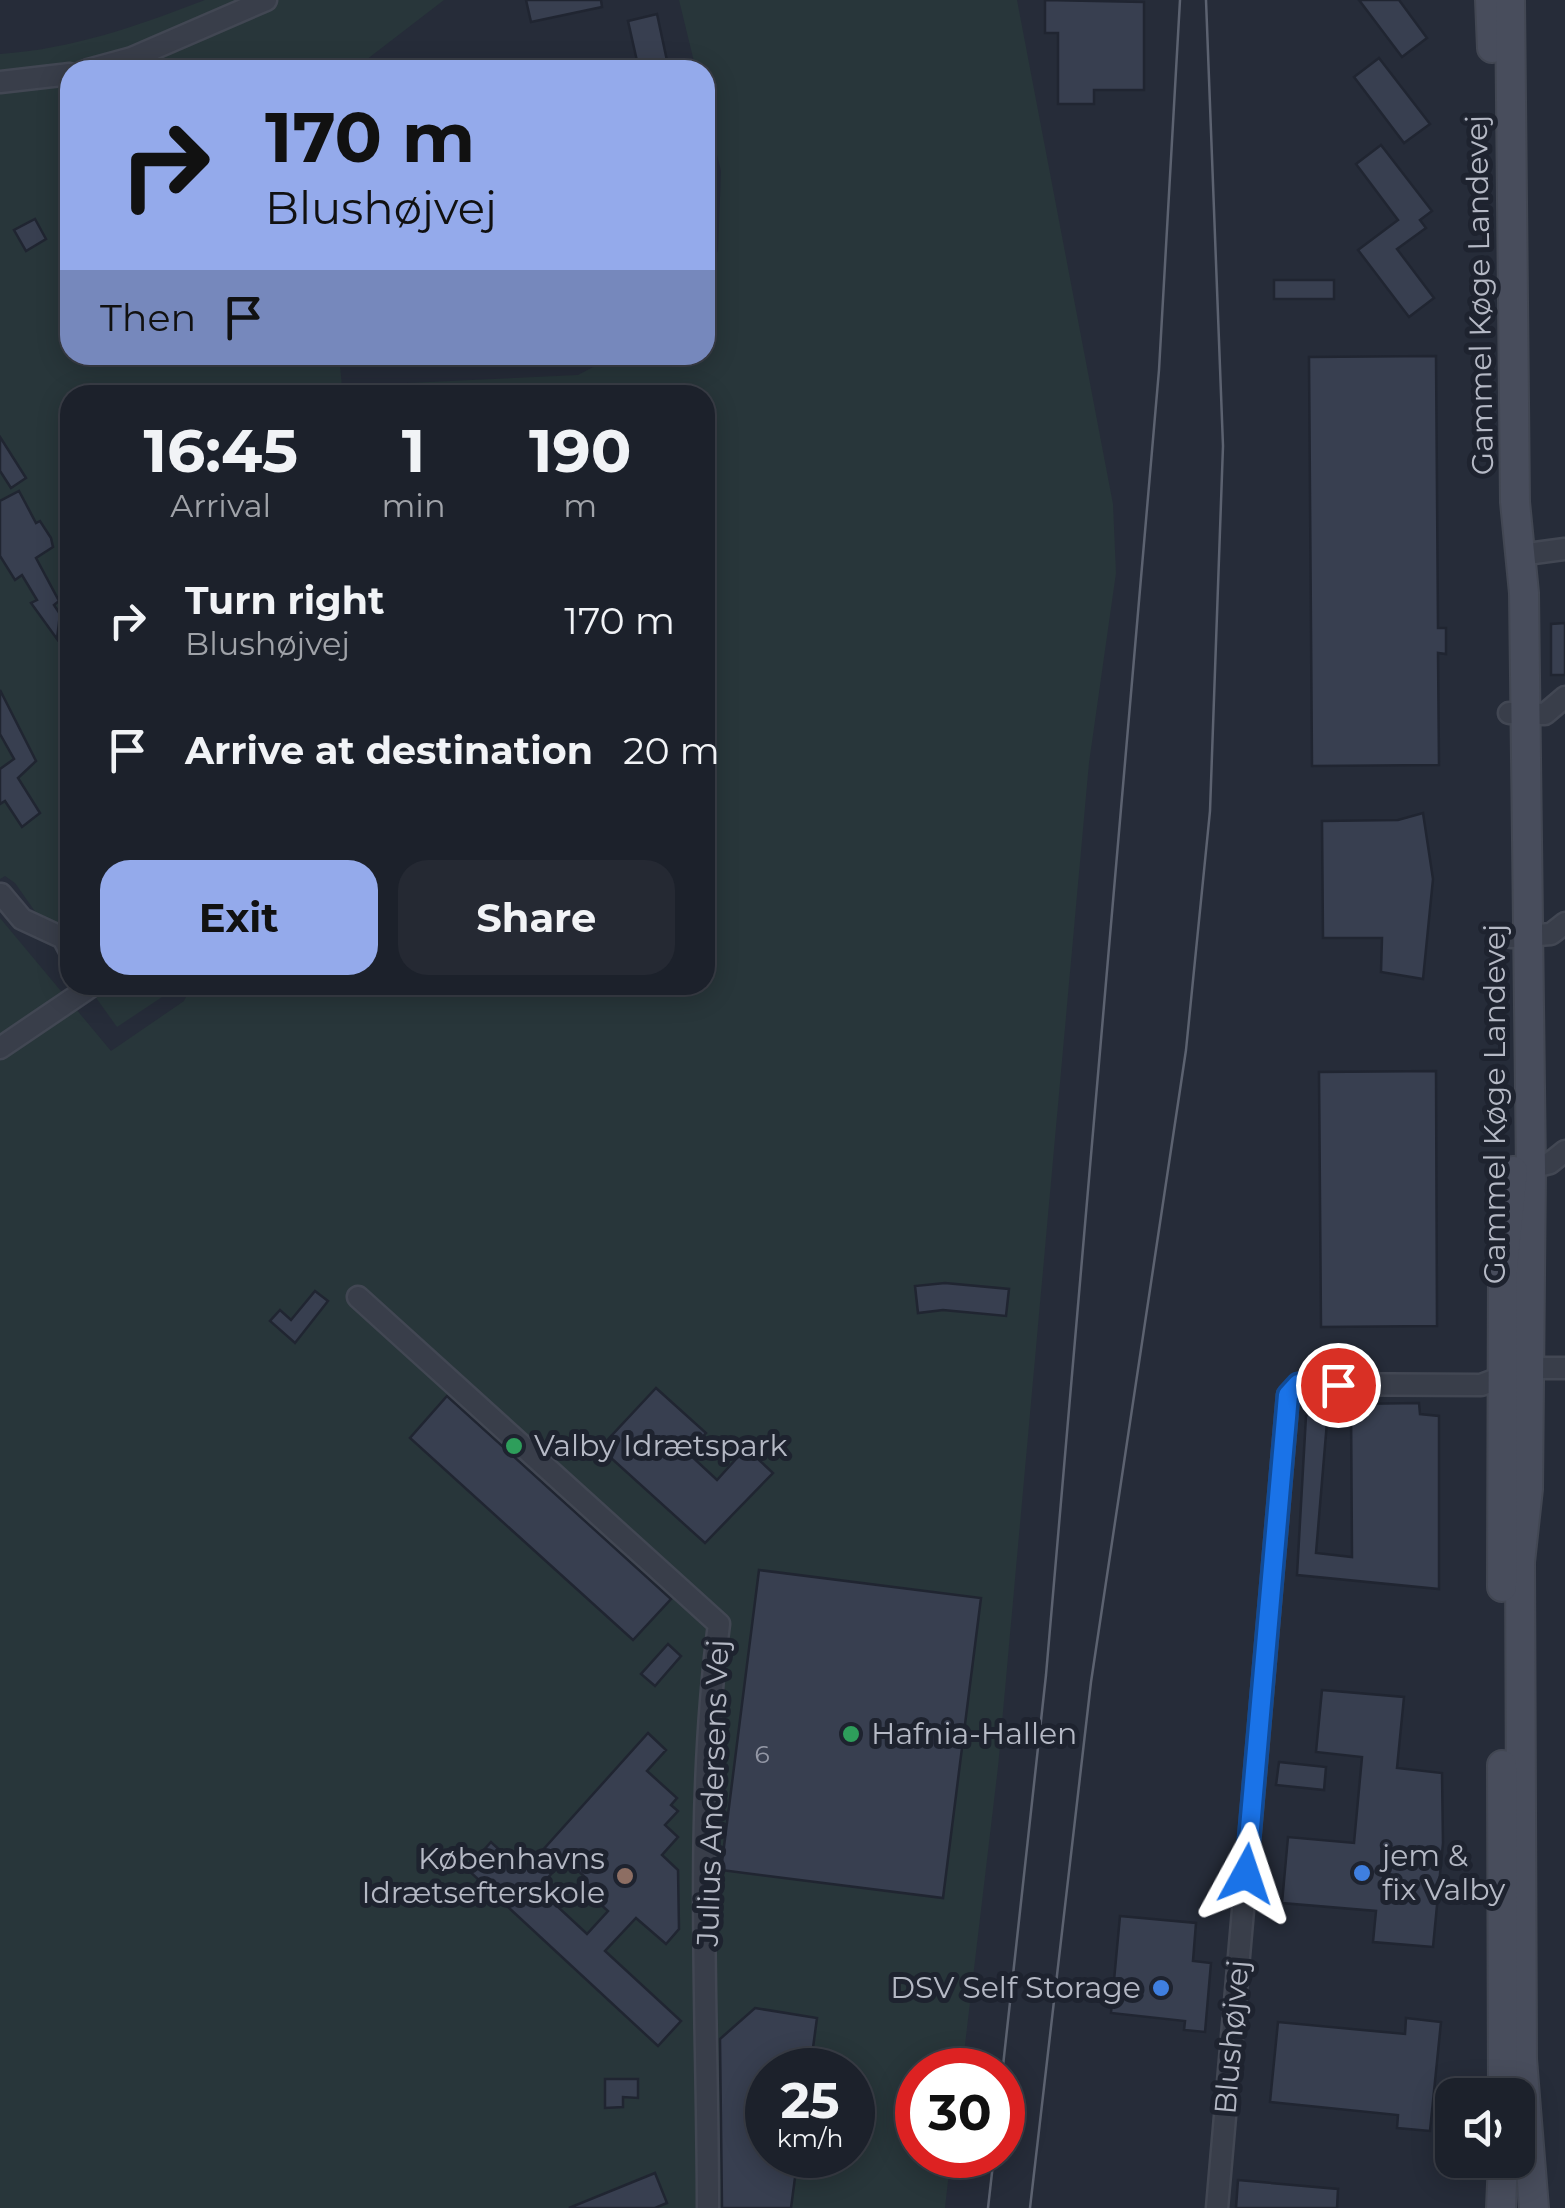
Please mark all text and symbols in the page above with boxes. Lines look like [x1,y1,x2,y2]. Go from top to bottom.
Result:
text: 170 m [265,94,475,180]
icon: right [100,100,230,230]
street label: Gammel Køge Landevej [1458,115,1501,475]
text: Blushøjvej [265,180,497,235]
icon: arrive [216,290,271,345]
text: Then [100,294,196,341]
text: 16:45 [143,414,298,487]
text: 1 [402,414,425,487]
text: 190 [529,414,632,487]
text: Arrival [170,486,271,525]
text: min [381,486,446,525]
text: m [563,486,597,525]
text: Turn right [185,577,384,624]
icon: right [100,593,155,648]
text: 170 m [564,597,675,644]
text: Blushøjvej [185,624,350,663]
icon: arrive [100,723,155,778]
text: Arrive at destination [185,727,593,774]
text: 20 m [623,727,720,774]
button: Exit [100,860,378,975]
button: Share [398,860,675,975]
street label: Gammel Køge Landevej [1476,924,1513,1284]
pin [1296,1343,1381,1428]
icon: arrive [1311,1358,1366,1413]
place label: Valby Idrætspark [534,1427,787,1464]
marker: Valby Idrætspark [503,1435,525,1457]
street label: Julius Andersens Vej [689,1639,736,1948]
place label: Hafnia-Hallen [871,1715,1077,1752]
marker: Hafnia-Hallen [840,1723,862,1745]
house number: 6 [754,1739,770,1769]
position arrow [1194,1822,1298,1926]
place label: jem & fix Valby [1379,1837,1506,1908]
place label: Københavns Idrætsefterskole [361,1840,605,1911]
marker: jem & fix Valby [1351,1862,1373,1884]
marker: Københavns Idrætsefterskole [614,1865,636,1887]
street label: Blushøjvej [1206,1958,1257,2116]
place label: DSV Self Storage [890,1969,1141,2006]
marker: DSV Self Storage [1150,1977,1172,1999]
speed limit sign: 30 [895,2048,1025,2178]
text: 25 [780,2070,840,2131]
map controls [1435,2078,1535,2178]
button: sound [1435,2078,1535,2178]
text: km/h [777,2123,843,2153]

